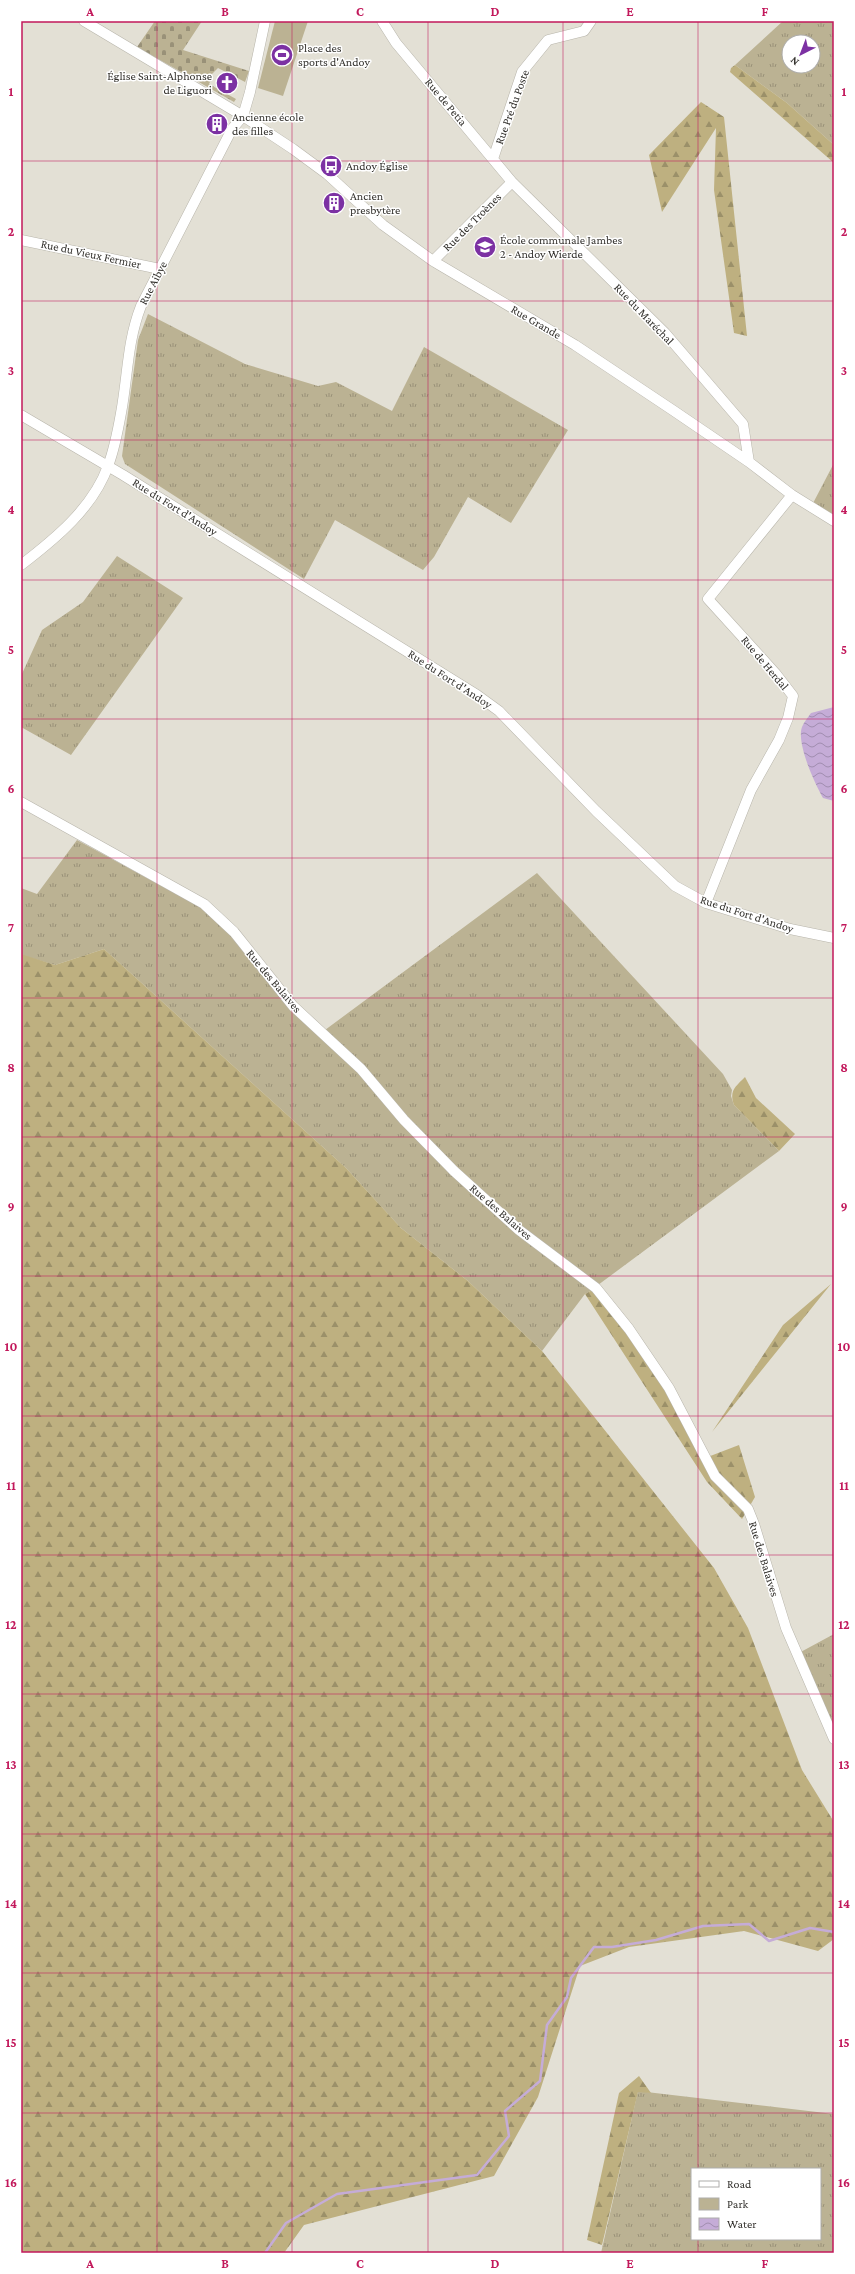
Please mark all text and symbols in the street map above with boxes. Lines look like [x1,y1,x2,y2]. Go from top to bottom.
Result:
text: A [85,4,94,19]
text: B [221,4,229,19]
text: C [356,4,364,19]
text: D [491,4,500,19]
text: E [626,4,634,19]
text: F [762,4,769,19]
north arrow [781,34,821,74]
place label: Place des sports d'Andoy [298,41,371,69]
sports icon: Place des sports d'Andoy [269,42,295,68]
text: N [787,54,801,68]
street label: Rue Pré du Poste [492,68,532,146]
place label: Église Saint-Alphonse de Liguori [107,69,212,97]
church icon: Église Saint-Alphonse de Liguori [214,70,240,96]
street label: Rue de Petia [422,75,470,129]
text: 1 [9,84,14,99]
text: 1 [842,84,847,99]
place label: Ancienne école des filles [232,110,304,138]
building icon: Ancienne école des filles [204,111,230,137]
bus stop icon: Andoy Église [318,153,344,179]
place label: Andoy Église [346,159,408,173]
place label: Ancien presbytère [350,189,400,217]
building icon: Ancien presbytère [321,190,347,216]
street label: Rue des Troènes [440,190,504,254]
text: 2 [8,224,15,239]
text: 2 [841,224,848,239]
place label: École communale Jambes 2 - Andoy Wierde [500,233,622,261]
school or university icon: École communale Jambes 2 - Andoy Wierde [472,234,498,260]
street label: Rue du Vieux Fermier [40,237,143,272]
street label: Rue Aibye [136,259,170,307]
street label: Rue du Maréchal [611,280,677,348]
street label: Rue Grande [508,302,564,342]
text: 3 [8,363,14,378]
text: 3 [841,363,847,378]
street label: Rue du Fort d'Andoy [130,475,220,539]
text: 4 [7,502,15,517]
text: 4 [840,502,848,517]
street label: Rue de Herdal [738,633,792,693]
text: 5 [8,642,14,657]
text: 5 [841,642,847,657]
street label: Rue du Fort d'Andoy [405,647,495,712]
text: 6 [7,781,15,796]
text: 6 [840,781,848,796]
street label: Rue du Fort d'Andoy [698,892,796,936]
text: 7 [8,920,14,935]
text: 7 [841,920,847,935]
street label: Rue des Balaives [243,946,305,1016]
text: 8 [7,1060,15,1075]
text: 8 [840,1060,848,1075]
street label: Rue des Balaives [467,1181,535,1243]
text: 9 [7,1199,15,1214]
text: 9 [840,1199,848,1214]
text: 10 [5,1339,17,1354]
text: 10 [838,1339,850,1354]
text: 11 [6,1478,16,1493]
text: 11 [839,1478,849,1493]
street label: Rue des Balaives [746,1520,782,1599]
text: 12 [5,1617,17,1632]
text: 12 [838,1617,850,1632]
text: 13 [5,1757,17,1772]
text: 13 [838,1757,850,1772]
text: 14 [5,1896,17,1911]
text: 14 [838,1896,850,1911]
text: 15 [5,2035,17,2050]
text: 15 [838,2035,850,2050]
legend [691,2168,821,2240]
text: 16 [5,2175,17,2190]
text: 16 [838,2175,850,2190]
text: Road [727,2177,752,2191]
text: Park [727,2197,749,2211]
text: Water [727,2217,757,2231]
text: A [85,2256,94,2271]
text: B [221,2256,229,2271]
text: C [356,2256,364,2271]
text: D [491,2256,500,2271]
text: E [626,2256,634,2271]
text: F [762,2256,769,2271]

